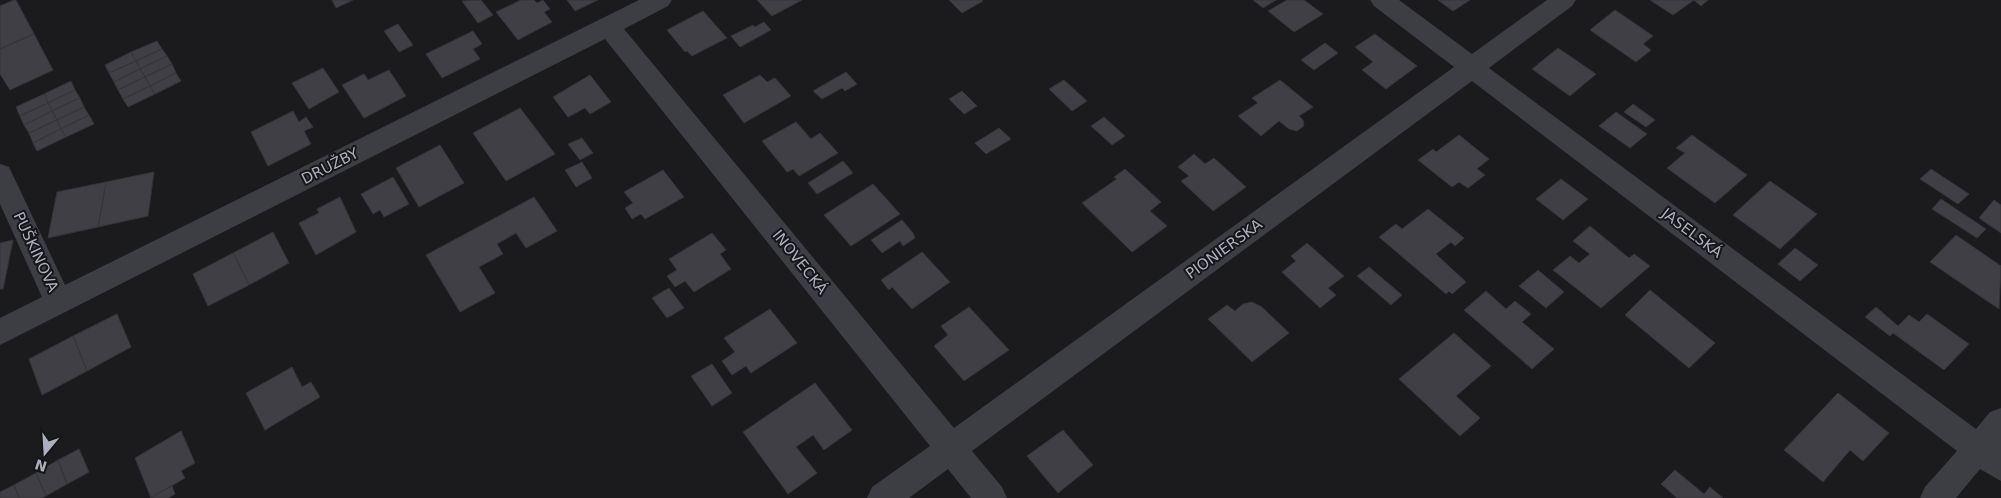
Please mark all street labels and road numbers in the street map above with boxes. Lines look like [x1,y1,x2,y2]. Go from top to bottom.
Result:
street label: DRUŽBY [298,143,362,188]
street label: JASELSKÁ [1657,203,1727,262]
street label: PUŠKINOVA [10,209,64,296]
street label: PIONIERSKA [1182,215,1266,283]
street label: INOVECKÁ [769,226,833,298]

